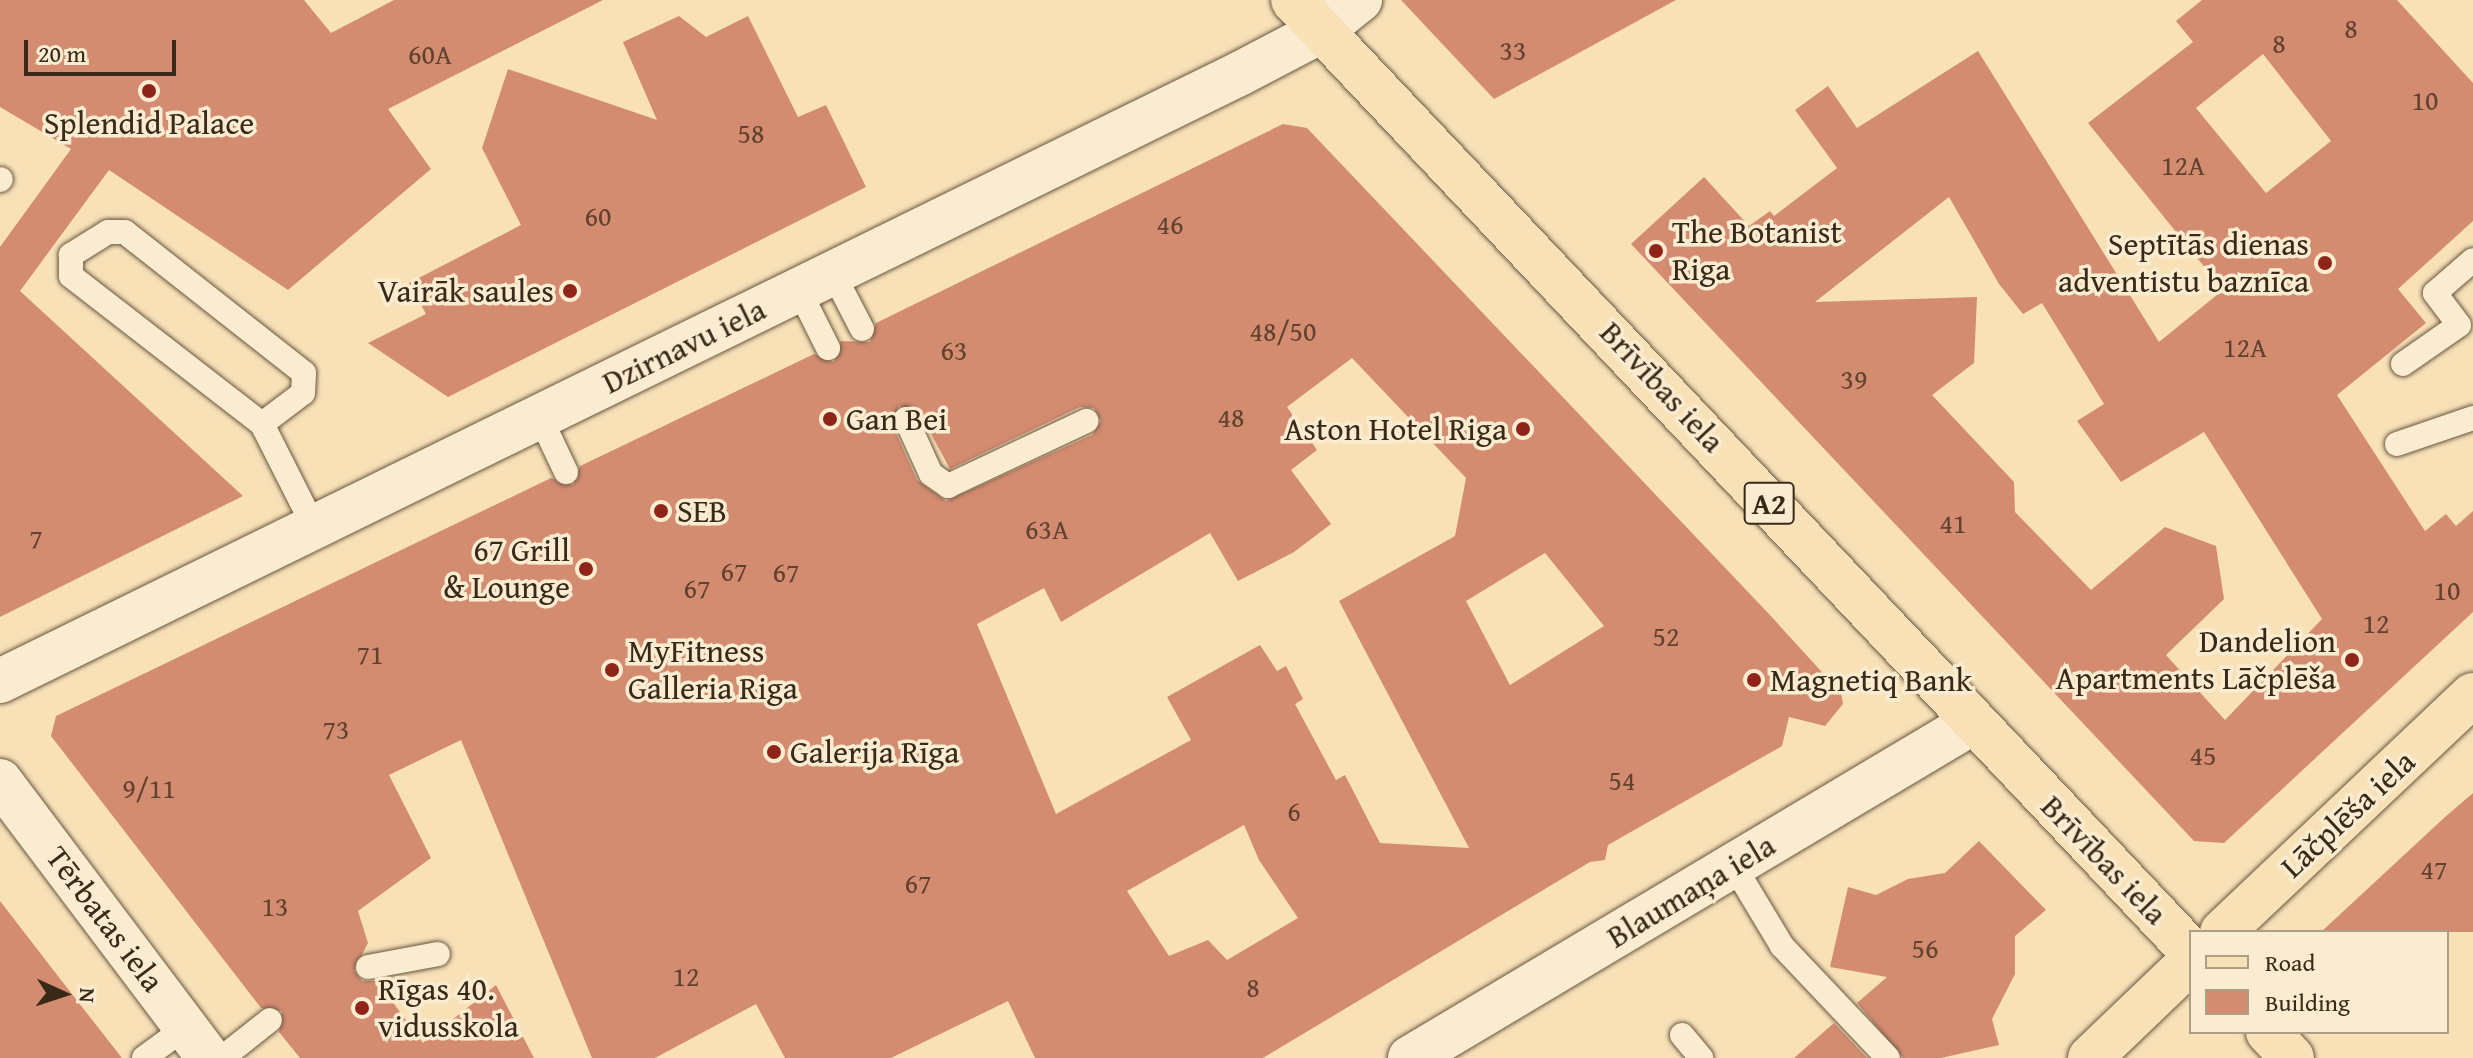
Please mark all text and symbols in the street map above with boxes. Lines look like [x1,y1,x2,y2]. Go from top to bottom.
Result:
house number: 8 [2344,11,2358,45]
scale bar [28,24,180,74]
house number: 8 [2272,26,2286,60]
house number: 33 [1500,33,1526,67]
text: 20 m [38,36,86,71]
house number: 60A [408,37,452,71]
marker: Splendid Palace [140,82,158,100]
house number: 10 [2412,83,2438,117]
place label: Splendid Palace [44,104,254,142]
house number: 58 [738,116,764,150]
house number: 12A [2161,148,2205,182]
house number: 60 [585,199,611,233]
house number: 46 [1157,207,1183,241]
place label: The Botanist Riga [1672,214,1842,289]
place label: Septītās dienas adventistu baznīca [2058,226,2309,301]
marker: The Botanist Riga [1647,242,1665,260]
marker: Septītās dienas adventistu baznīca [2316,254,2334,272]
place label: Vairāk saules [377,272,554,310]
marker: Vairāk saules [561,282,579,300]
street label: Dzirnavu iela [596,290,772,402]
house number: 48/50 [1249,314,1317,348]
street label: Brīvības iela [1592,314,1732,460]
house number: 12A [2223,330,2267,364]
house number: 63 [941,333,967,367]
house number: 39 [1841,362,1867,396]
place label: Gan Bei [846,400,947,438]
house number: 48 [1218,400,1244,434]
marker: Gan Bei [821,410,839,428]
place label: Aston Hotel Riga [1284,410,1507,448]
marker: Aston Hotel Riga [1514,420,1532,438]
road number: A2 [1743,477,1795,529]
place label: SEB [677,492,727,530]
marker: SEB [652,502,670,520]
house number: 41 [1940,506,1966,540]
house number: 63A [1025,512,1069,546]
house number: 7 [29,521,43,555]
place label: 67 Grill & Lounge [443,532,570,607]
house number: 67 [721,554,747,588]
house number: 67 [773,555,799,589]
marker: 67 Grill & Lounge [577,560,595,578]
house number: 67 [684,571,710,605]
house number: 10 [2434,573,2460,607]
house number: 12 [2363,606,2389,640]
house number: 52 [1653,619,1679,653]
place label: Dandelion Apartments Lāčplēša [2056,623,2336,698]
place label: MyFitness Galleria Riga [628,633,798,708]
house number: 71 [357,637,383,671]
marker: Dandelion Apartments Lāčplēša [2343,651,2361,669]
marker: MyFitness Galleria Riga [603,661,621,679]
place label: Magnetiq Bank [1770,661,1972,699]
marker: Magnetiq Bank [1745,671,1763,689]
house number: 73 [323,712,349,746]
place label: Galerija Rīga [790,733,959,771]
house number: 45 [2190,738,2216,772]
street label: Lāčplēša iela [2273,742,2423,886]
marker: Galerija Rīga [765,743,783,761]
house number: 54 [1609,763,1635,797]
house number: 9/11 [122,771,176,805]
street label: Brīvības iela [2033,787,2175,933]
house number: 6 [1287,794,1301,828]
street label: Blaumaņa iela [1600,826,1782,956]
street label: Tērbatas iela [38,839,172,999]
house number: 47 [2421,852,2447,886]
house number: 67 [905,866,931,900]
house number: 13 [262,889,288,923]
legend [2189,930,2449,1034]
house number: 56 [1912,931,1938,965]
text: Road [2265,945,2315,980]
north arrow [24,954,104,1034]
house number: 12 [673,959,699,993]
house number: 8 [1246,970,1260,1004]
place label: Rīgas 40. vidusskola [378,971,519,1046]
text: Building [2265,985,2350,1020]
text: N [72,987,104,1003]
marker: Rīgas 40. vidusskola [353,999,371,1017]

